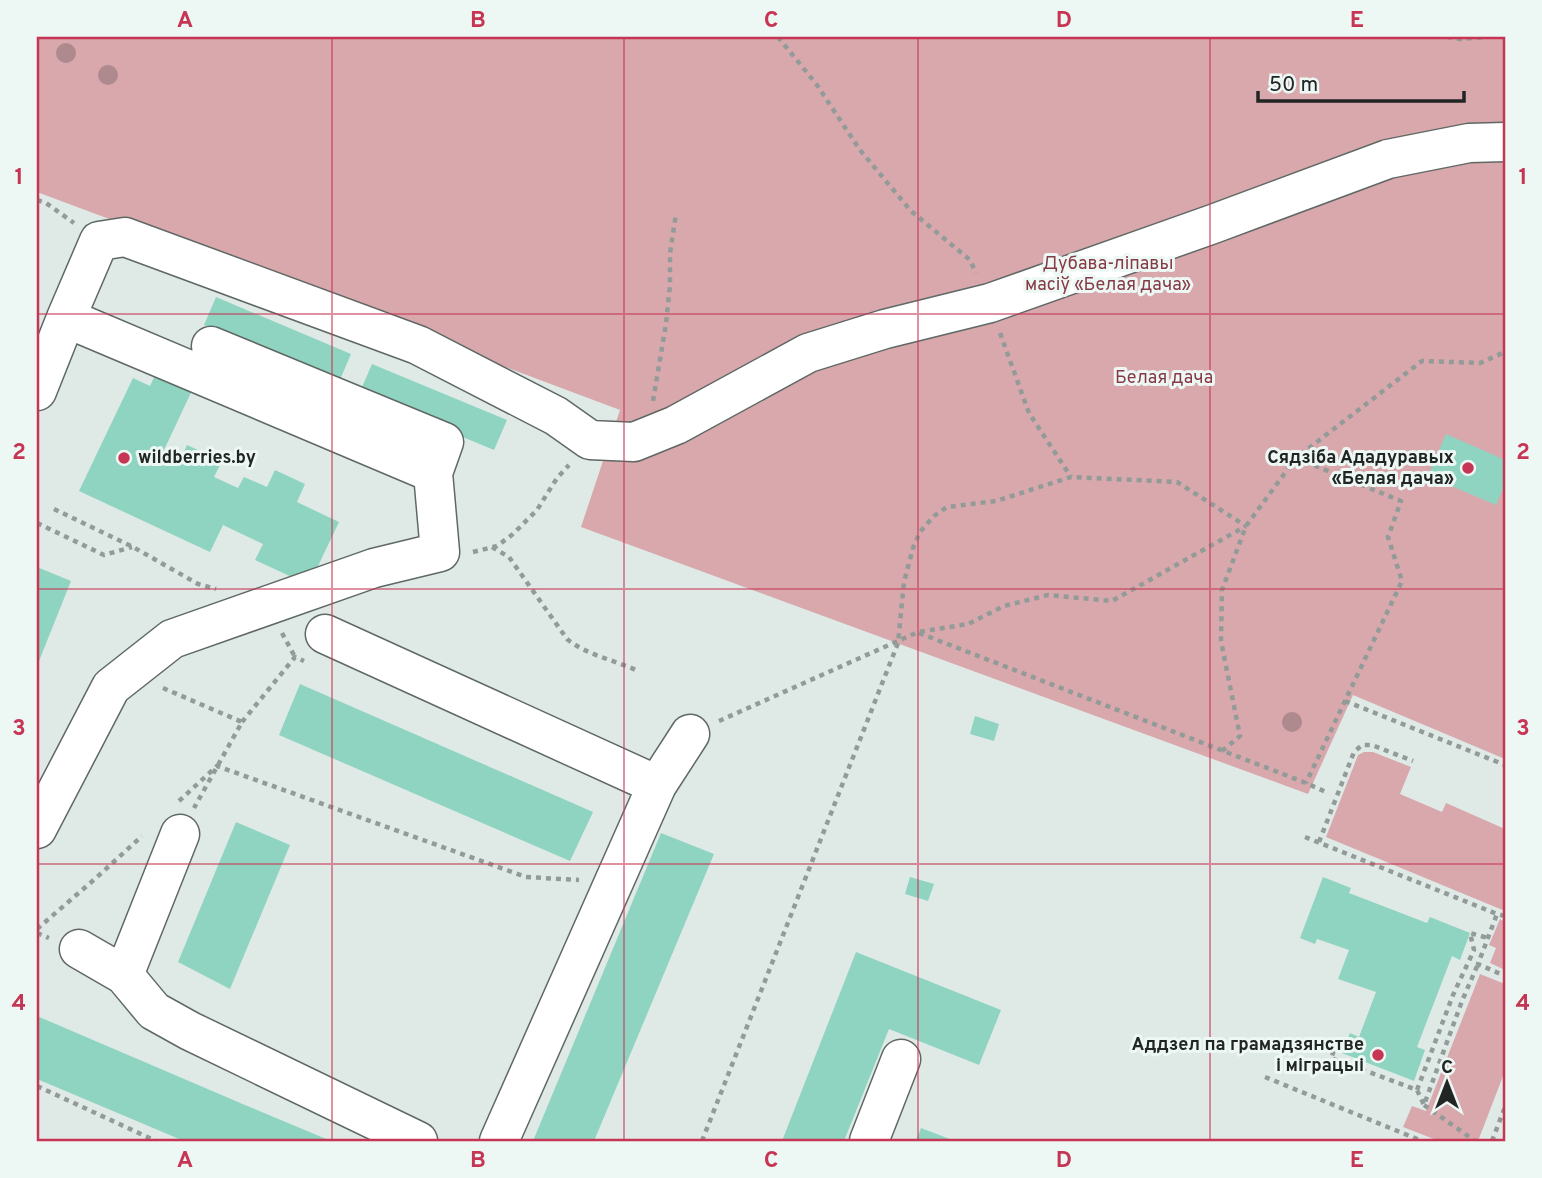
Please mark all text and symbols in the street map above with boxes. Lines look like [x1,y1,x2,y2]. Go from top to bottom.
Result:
text: A [177,7,193,36]
text: B [470,7,486,36]
text: C [764,7,778,36]
text: D [1056,7,1072,36]
text: E [1350,7,1364,36]
scale bar [1258,60,1465,104]
text: 50 m [1269,72,1318,99]
text: 1 [14,164,24,193]
text: 1 [1518,164,1528,193]
park label: Дубава-ліпавы масіў «Белая дача» [1025,253,1191,297]
park label: Белая дача [1115,367,1213,390]
text: 2 [12,439,26,468]
text: 2 [1516,439,1530,468]
place label: wildberries.by [138,447,256,470]
place label: Сядзіба Ададуравых «Белая дача» [1267,447,1454,491]
marker: wildberries.by [116,450,132,466]
marker: Сядзіба Ададуравых «Белая дача» [1460,460,1476,476]
text: 3 [12,715,26,744]
text: 3 [1516,715,1530,744]
text: 4 [12,990,26,1019]
text: 4 [1516,990,1530,1019]
place label: Аддзел па грамадзянстве і міграцыі [1132,1034,1364,1078]
marker: Аддзел па грамадзянстве і міграцыі [1370,1047,1386,1063]
north arrow [1412,1048,1482,1118]
text: С [1441,1056,1453,1080]
text: A [177,1147,193,1176]
text: B [470,1147,486,1176]
text: C [764,1147,778,1176]
text: D [1056,1147,1072,1176]
text: E [1350,1147,1364,1176]

